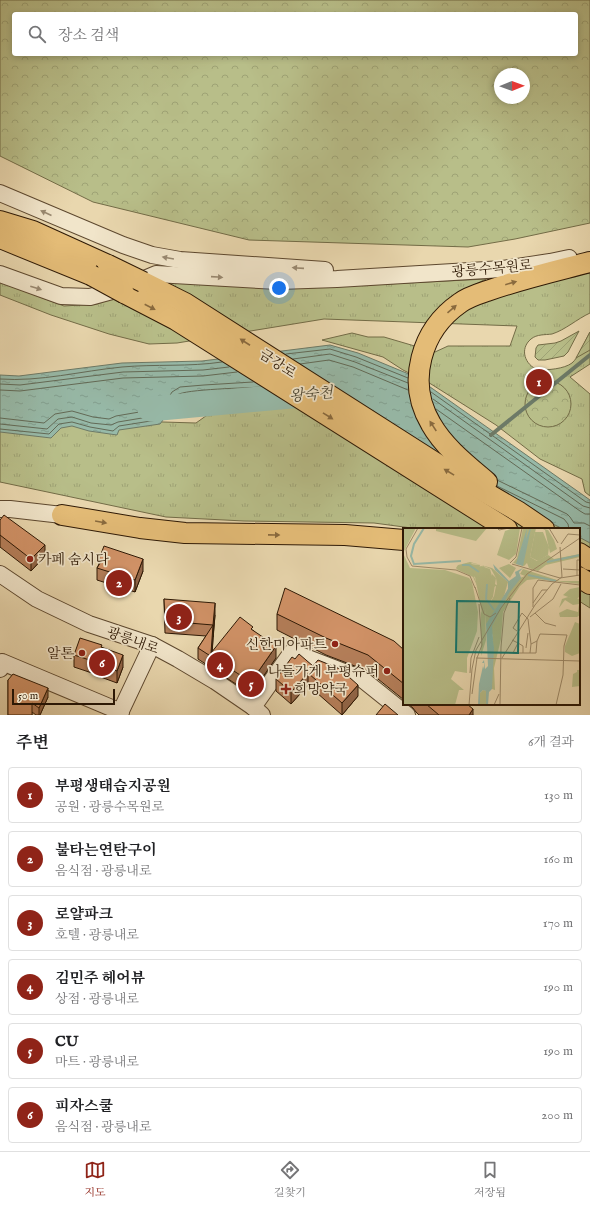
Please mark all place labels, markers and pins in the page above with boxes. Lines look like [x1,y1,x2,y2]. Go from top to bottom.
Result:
pin: 1 [526,367,552,397]
place label: 카페 숨시다 [38,551,109,569]
marker: 카페 숨시다 [25,554,35,564]
pin: 2 [106,568,132,598]
pin: 3 [166,602,192,632]
place label: 신한미아파트 [246,636,327,654]
marker: 신한미아파트 [330,639,340,649]
place label: 알톤 [47,645,74,663]
marker: 알톤 [77,648,87,658]
pin: 6 [89,648,115,678]
pin: 4 [207,650,233,680]
place label: 나들가게 부평슈퍼 [268,663,379,681]
marker: 나들가게 부평슈퍼 [382,666,392,676]
pin: 5 [238,669,264,699]
place label: 희망약국 [294,681,348,699]
marker: 희망약국 [281,684,291,694]

